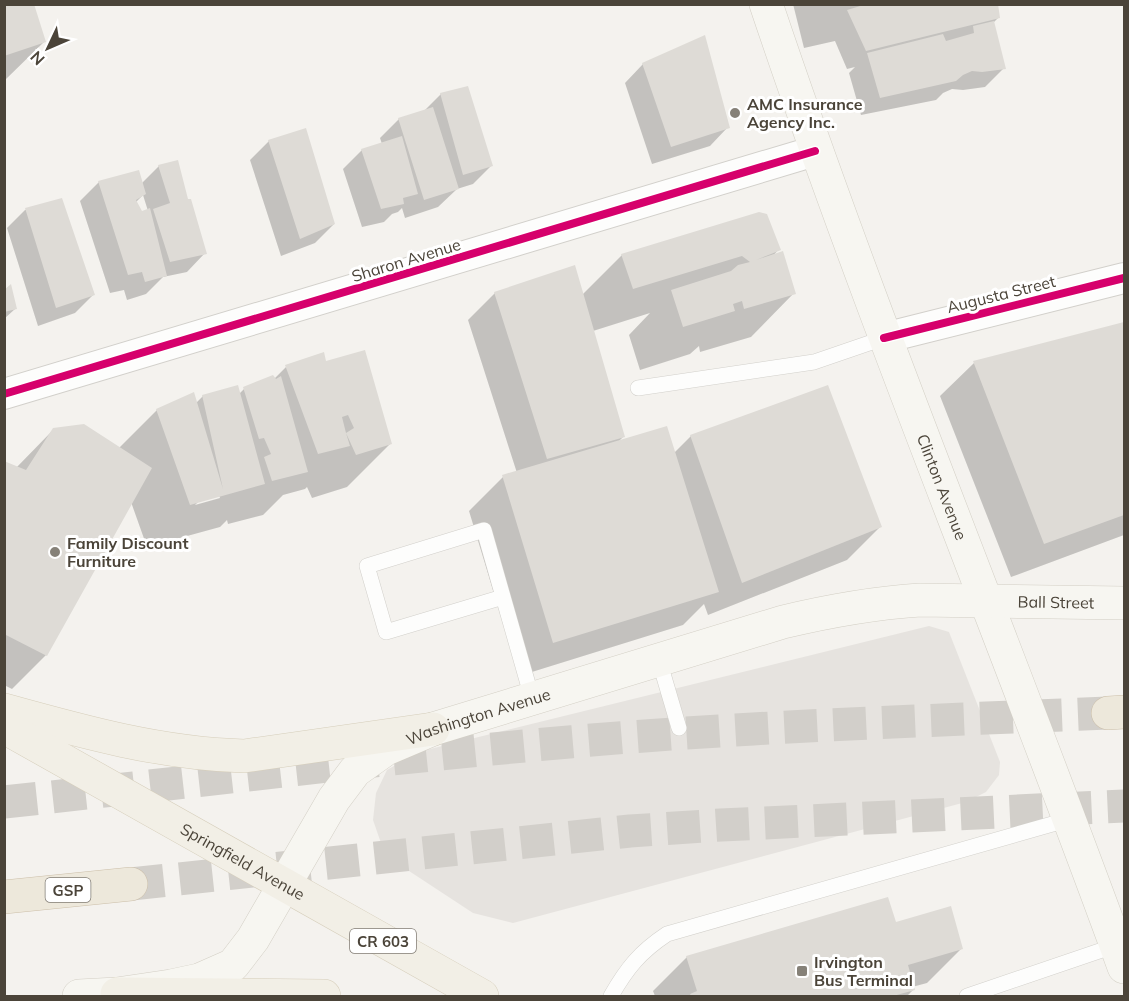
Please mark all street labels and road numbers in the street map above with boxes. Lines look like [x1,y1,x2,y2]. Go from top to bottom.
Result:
street label: Sharon Avenue [349,234,463,286]
street label: Augusta Street [945,271,1058,317]
street label: Clinton Avenue [913,431,971,543]
street label: Ball Street [1018,591,1095,613]
street label: Washington Avenue [403,684,553,749]
street label: Springfield Avenue [177,818,309,904]
road number: GSP [46,878,90,902]
road number: CR 603 [350,929,416,953]

